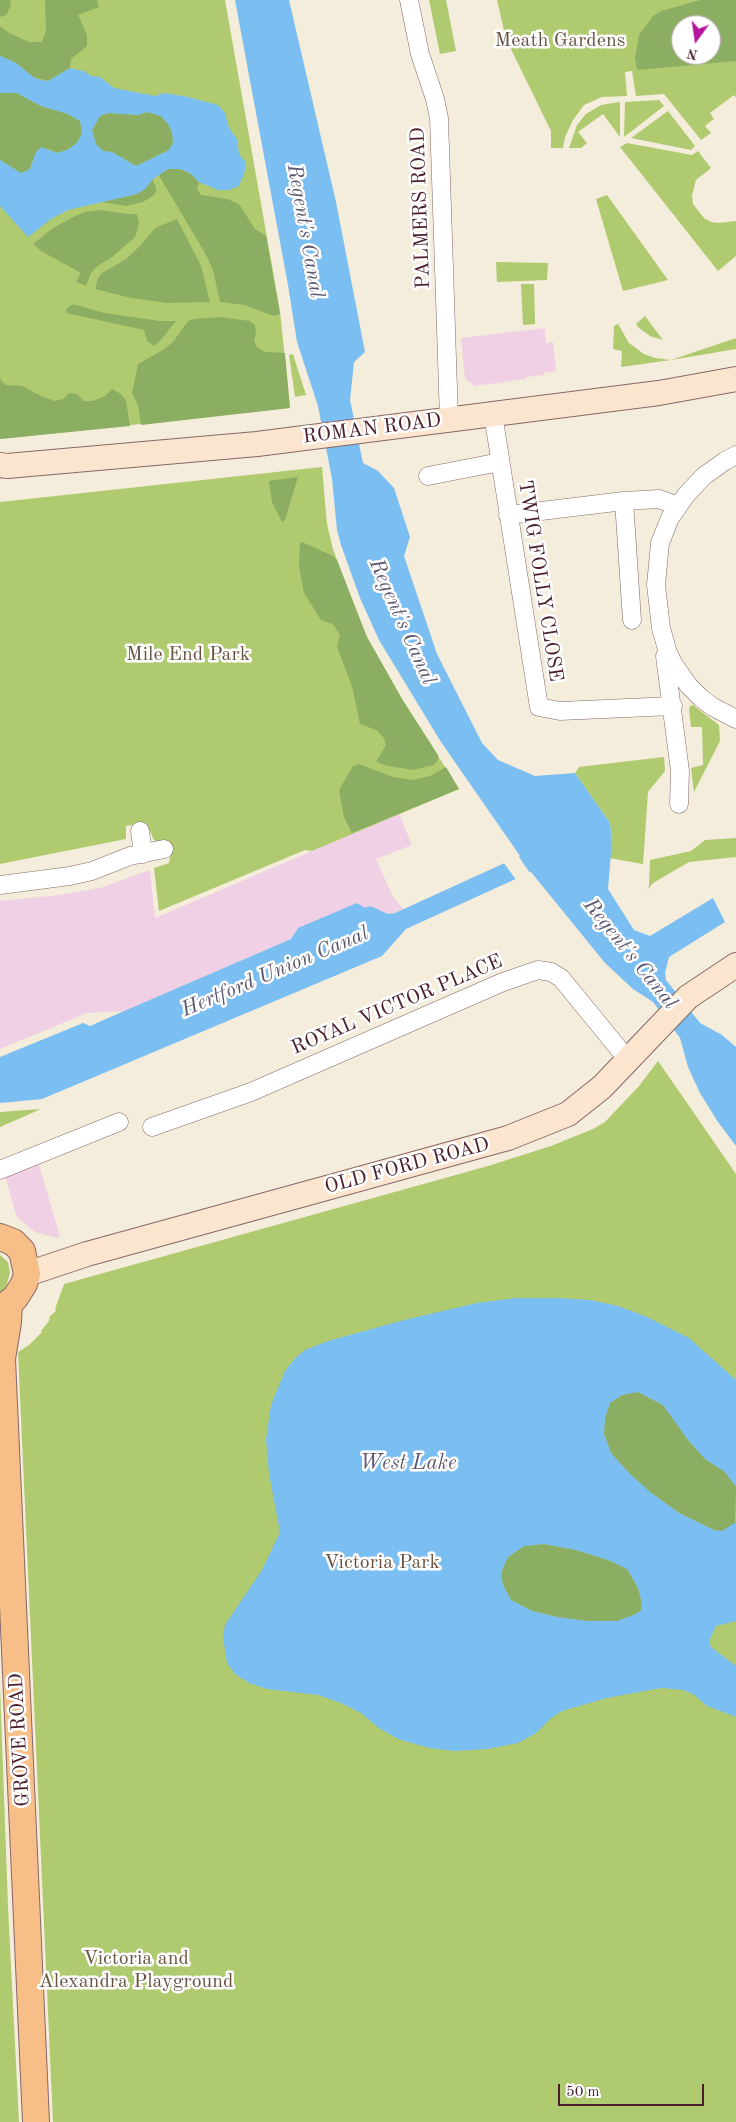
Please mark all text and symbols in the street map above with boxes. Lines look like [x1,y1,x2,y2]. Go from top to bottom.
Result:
north arrow [671,15,721,65]
park label: Meath Gardens [495,29,625,53]
text: N [686,45,700,62]
street label: PALMERS ROAD [406,127,436,289]
water label: Regent's Canal [281,162,329,300]
street label: ROMAN ROAD [301,409,443,449]
street label: TWIG FOLLY CLOSE [512,478,568,684]
water label: Regent's Canal [363,555,441,689]
park label: Mile End Park [126,643,250,667]
water label: Regent's Canal [578,893,682,1015]
water label: Hertford Union Canal [177,921,373,1023]
street label: ROYAL VICTOR PLACE [288,950,506,1060]
street label: OLD FORD ROAD [322,1132,492,1200]
water label: West Lake [359,1450,457,1476]
park label: Victoria Park [324,1551,440,1575]
street label: GROVE ROAD [5,1672,35,1808]
park label: Victoria and Alexandra Playground [38,1947,234,1994]
scale bar [561,2074,707,2106]
text: 50 m [566,2085,600,2100]

